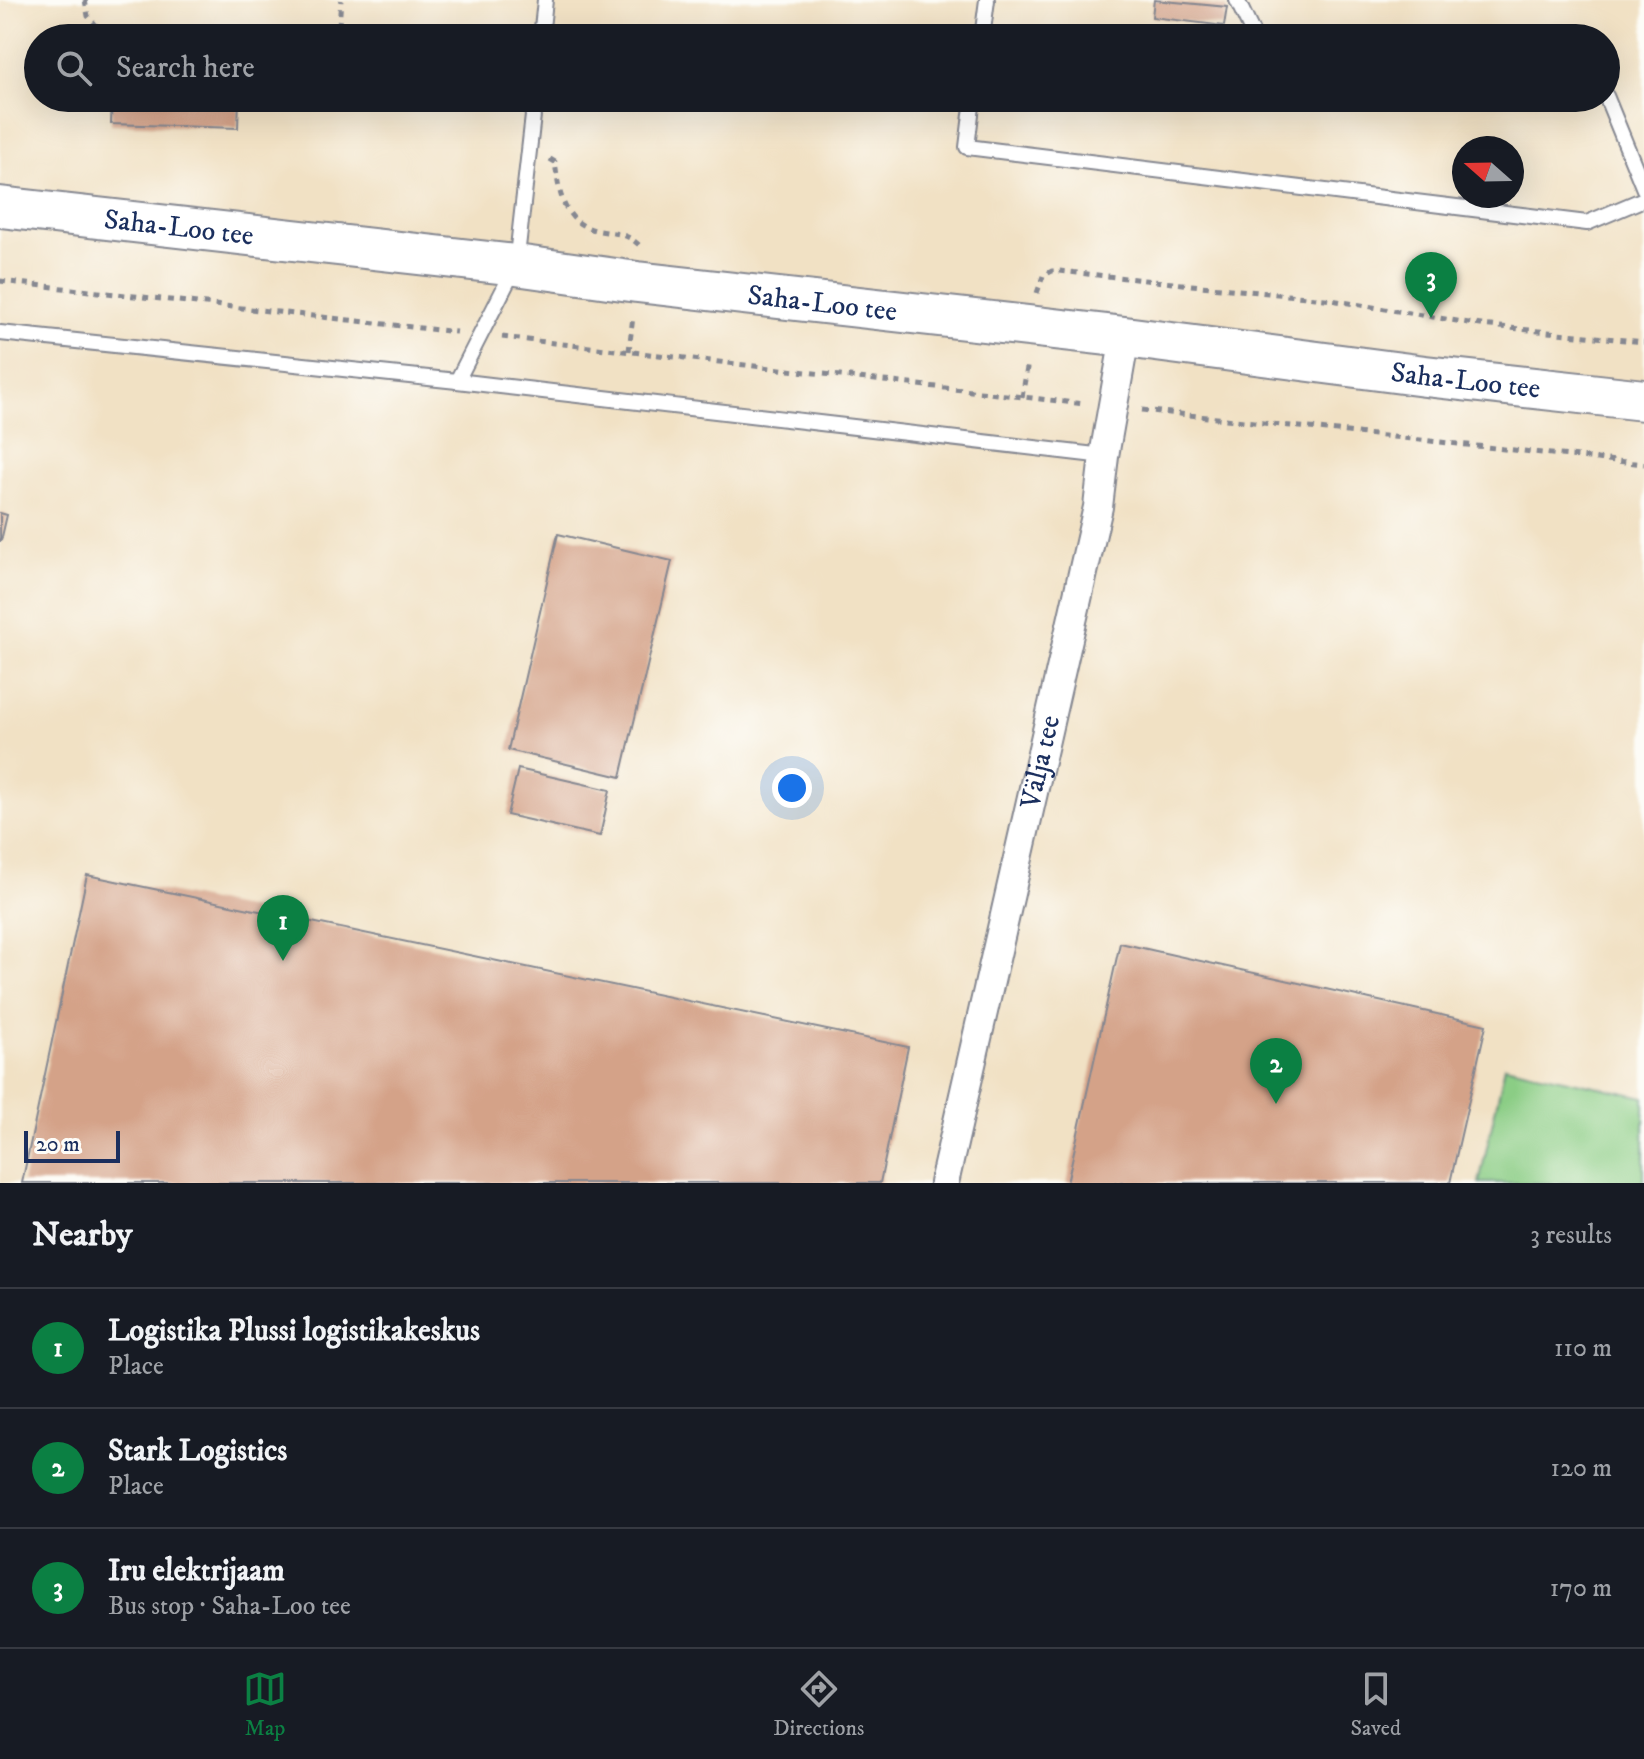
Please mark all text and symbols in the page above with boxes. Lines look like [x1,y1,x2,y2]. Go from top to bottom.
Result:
search box [24,24,1620,112]
icon: search [52,46,96,90]
text: Search here [116,50,255,87]
north arrow [1452,136,1524,208]
street label: Saha-Loo tee [102,201,255,253]
pin: 3 [1405,252,1457,318]
street label: Saha-Loo tee [746,277,899,329]
street label: Saha-Loo tee [1389,354,1542,406]
street label: Välja tee [1012,712,1068,813]
your location [772,768,812,808]
pin: 1 [257,895,309,961]
pin: 2 [1250,1038,1302,1104]
scale bar [24,1127,120,1163]
text: 20 m [36,1131,80,1158]
text: Nearby [32,1214,133,1256]
text: 3 results [1530,1219,1612,1252]
text: Logistika Plussi logistikakeskus [108,1313,480,1350]
text: 1 [53,1332,63,1365]
text: 110 m [1554,1332,1612,1365]
text: Place [108,1350,164,1383]
text: Stark Logistics [108,1433,287,1470]
text: 2 [52,1452,64,1485]
text: 120 m [1551,1452,1612,1485]
text: Place [108,1470,164,1503]
text: Iru elektrijaam [108,1553,285,1590]
text: 3 [53,1572,63,1605]
text: 170 m [1550,1572,1612,1605]
text: Bus stop · Saha-Loo tee [108,1590,351,1623]
tab: Map [243,1667,287,1742]
tab: Directions [773,1667,864,1742]
tab: Saved [1350,1667,1401,1742]

